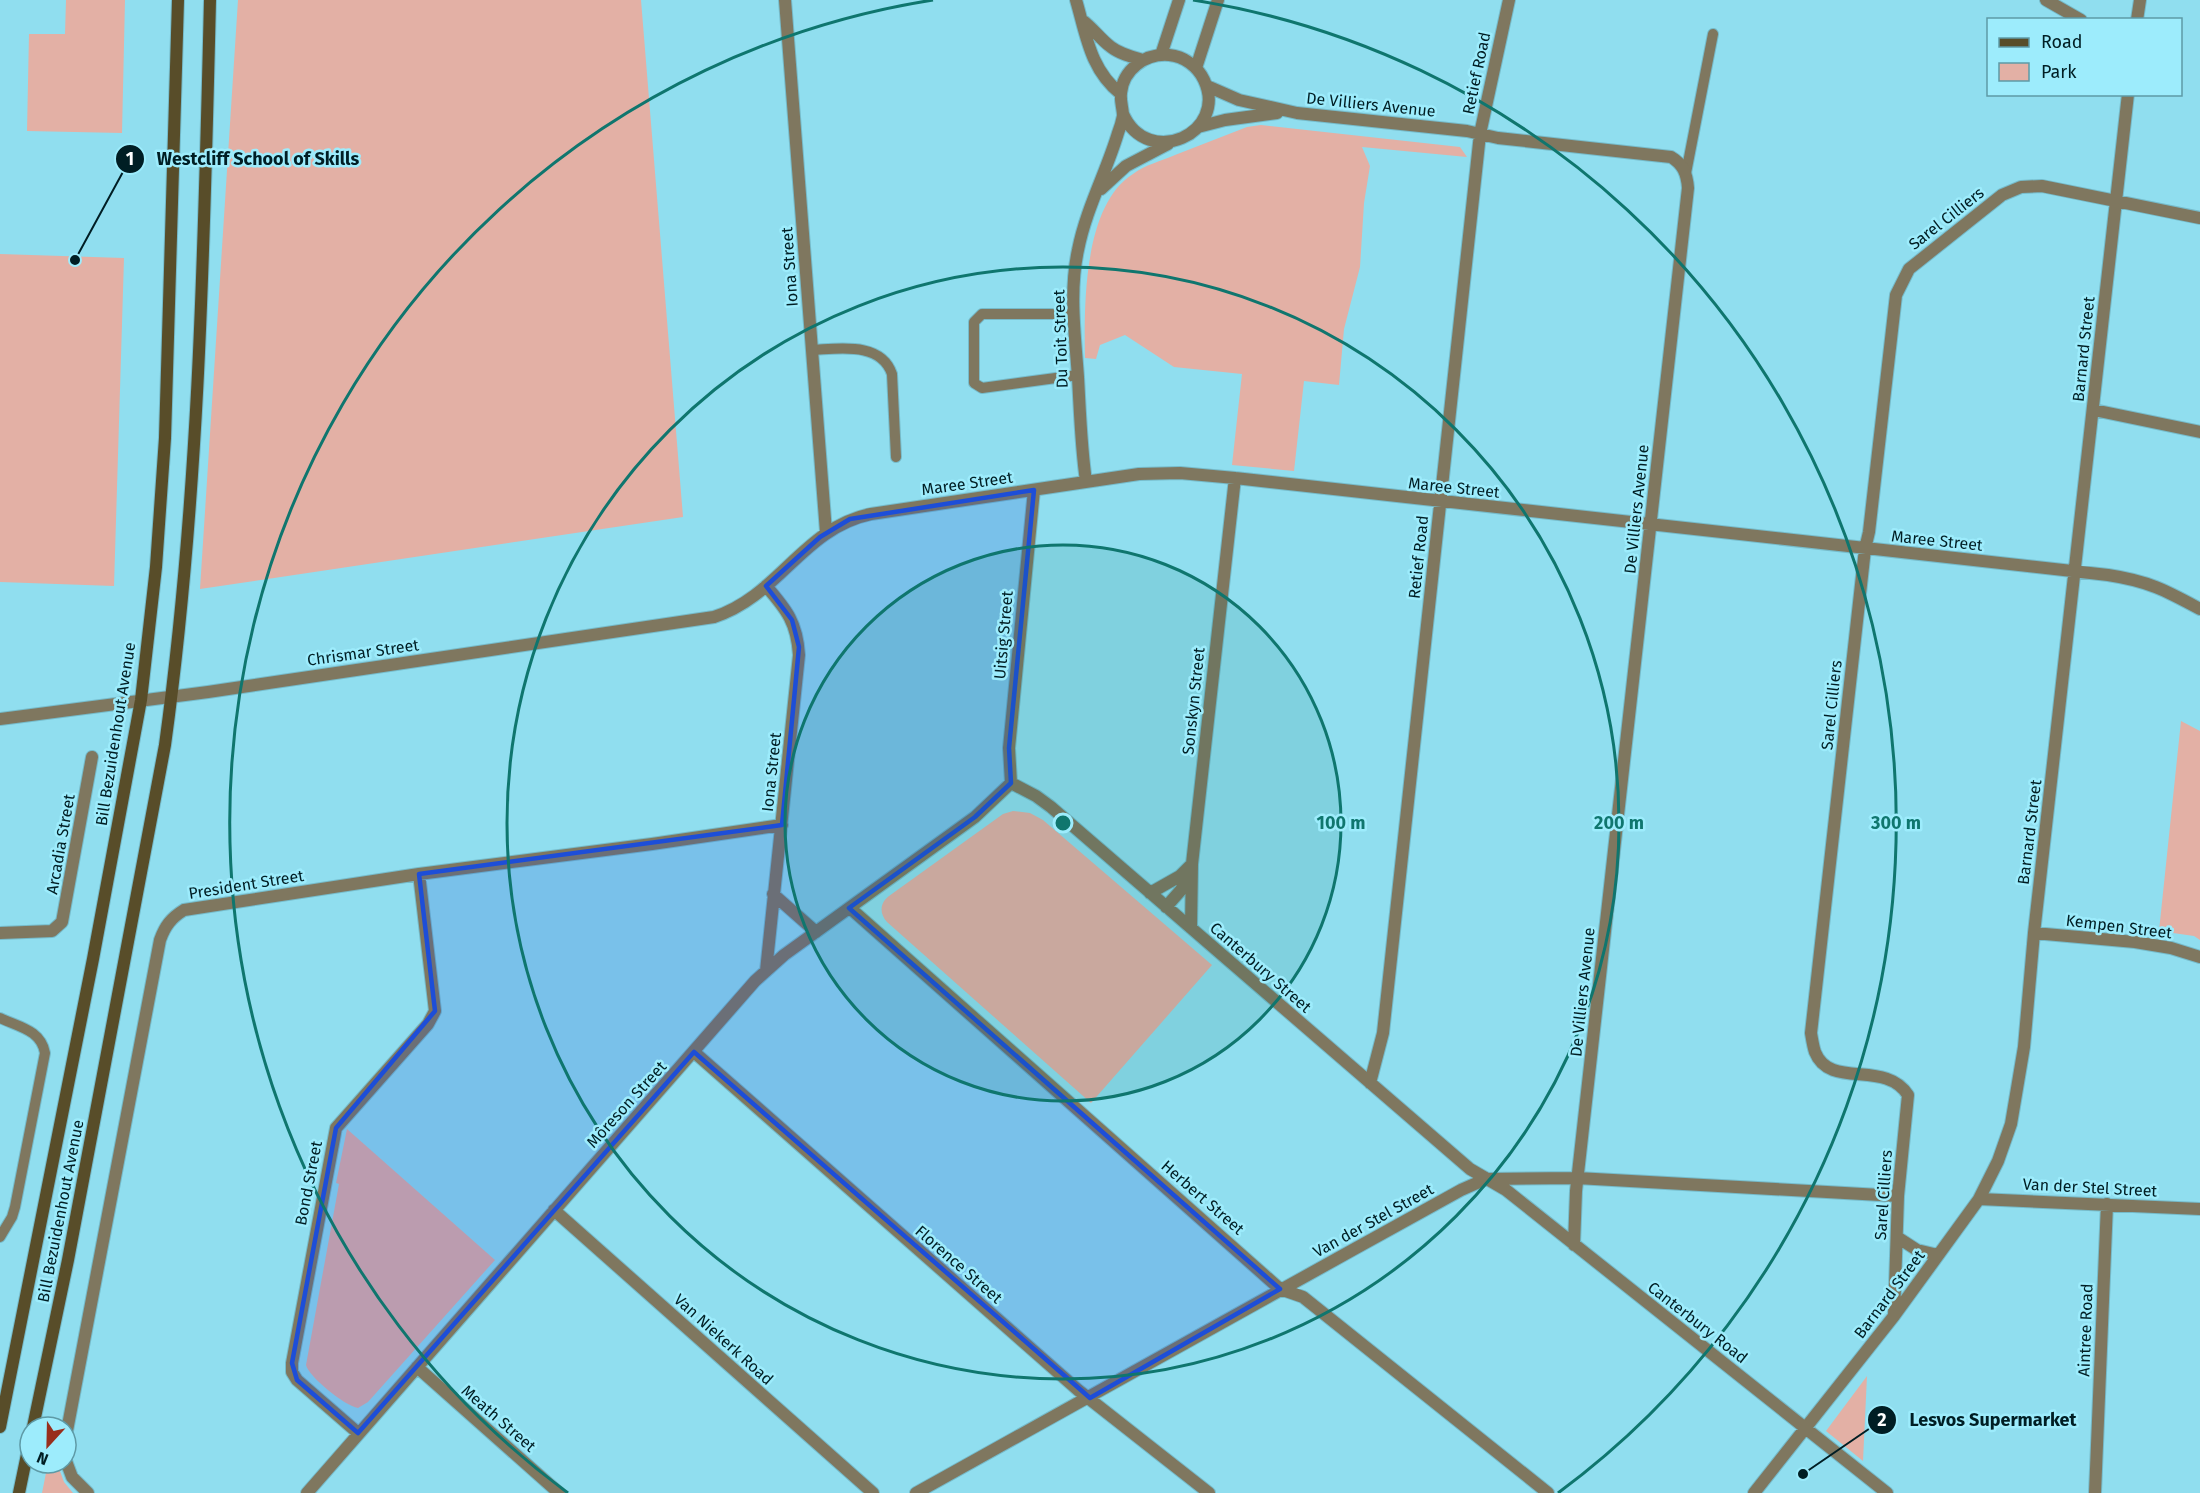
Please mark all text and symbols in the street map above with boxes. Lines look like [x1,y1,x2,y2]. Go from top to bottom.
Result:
legend [1987,18,2182,96]
street label: Retief Road [1458,30,1494,116]
text: Road [2041,31,2083,53]
text: Park [2041,61,2077,83]
street label: De Villiers Avenue [1305,88,1437,121]
callout: Westcliff School of Skills [115,141,371,177]
text: 1 [126,148,134,170]
text: Westcliff School of Skills [157,148,359,170]
street label: Sarel Cilliers [1905,183,1988,254]
street label: Iona Street [777,226,802,307]
street label: Du Toit Street [1049,289,1072,389]
street label: Barnard Street [2069,295,2098,403]
street label: De Villiers Avenue [1620,443,1653,575]
street label: Maree Street [920,468,1014,499]
street label: Maree Street [1407,473,1501,502]
street label: Retief Road [1405,514,1432,600]
street label: Maree Street [1890,526,1984,555]
street label: Uitsig Street [990,590,1017,680]
street label: Chrismar Street [306,635,420,670]
street label: Bill Bezuidenhout Avenue [92,641,139,827]
street label: Sonskyn Street [1178,646,1209,756]
street label: Sarel Cilliers [1817,659,1846,751]
street label: Iona Street [758,731,785,813]
street label: Barnard Street [2014,778,2045,886]
street label: Arcadia Street [42,792,79,896]
text: 100 m [1317,812,1365,834]
text: 200 m [1594,812,1644,834]
text: 300 m [1870,812,1921,834]
centre of rings [1053,813,1073,833]
street label: President Street [187,866,305,903]
street label: Kempen Street [2065,911,2173,942]
street label: Canterbury Street [1206,918,1315,1017]
street label: De Villiers Avenue [1566,926,1599,1058]
street label: Môreson Street [582,1057,670,1152]
street label: Bill Bezuidenhout Avenue [33,1118,88,1304]
street label: Bond Street [291,1139,326,1227]
street label: Sarel Cilliers [1871,1149,1896,1241]
street label: Herbert Street [1157,1156,1248,1239]
street label: Van der Stel Street [2022,1174,2158,1201]
street label: Van der Stel Street [1310,1179,1437,1261]
street label: Florence Street [911,1221,1006,1307]
street label: Barnard Street [1850,1246,1929,1342]
street label: Canterbury Road [1644,1278,1751,1367]
street label: Aintree Road [2074,1283,2097,1377]
street label: Van Niekerk Road [670,1290,777,1389]
street label: Meath Street [458,1381,540,1456]
callout: Lesvos Supermarket [1867,1402,2088,1438]
text: 2 [1877,1409,1887,1431]
text: Lesvos Supermarket [1909,1409,2078,1431]
north arrow [18,1415,78,1475]
text: N [34,1448,51,1469]

